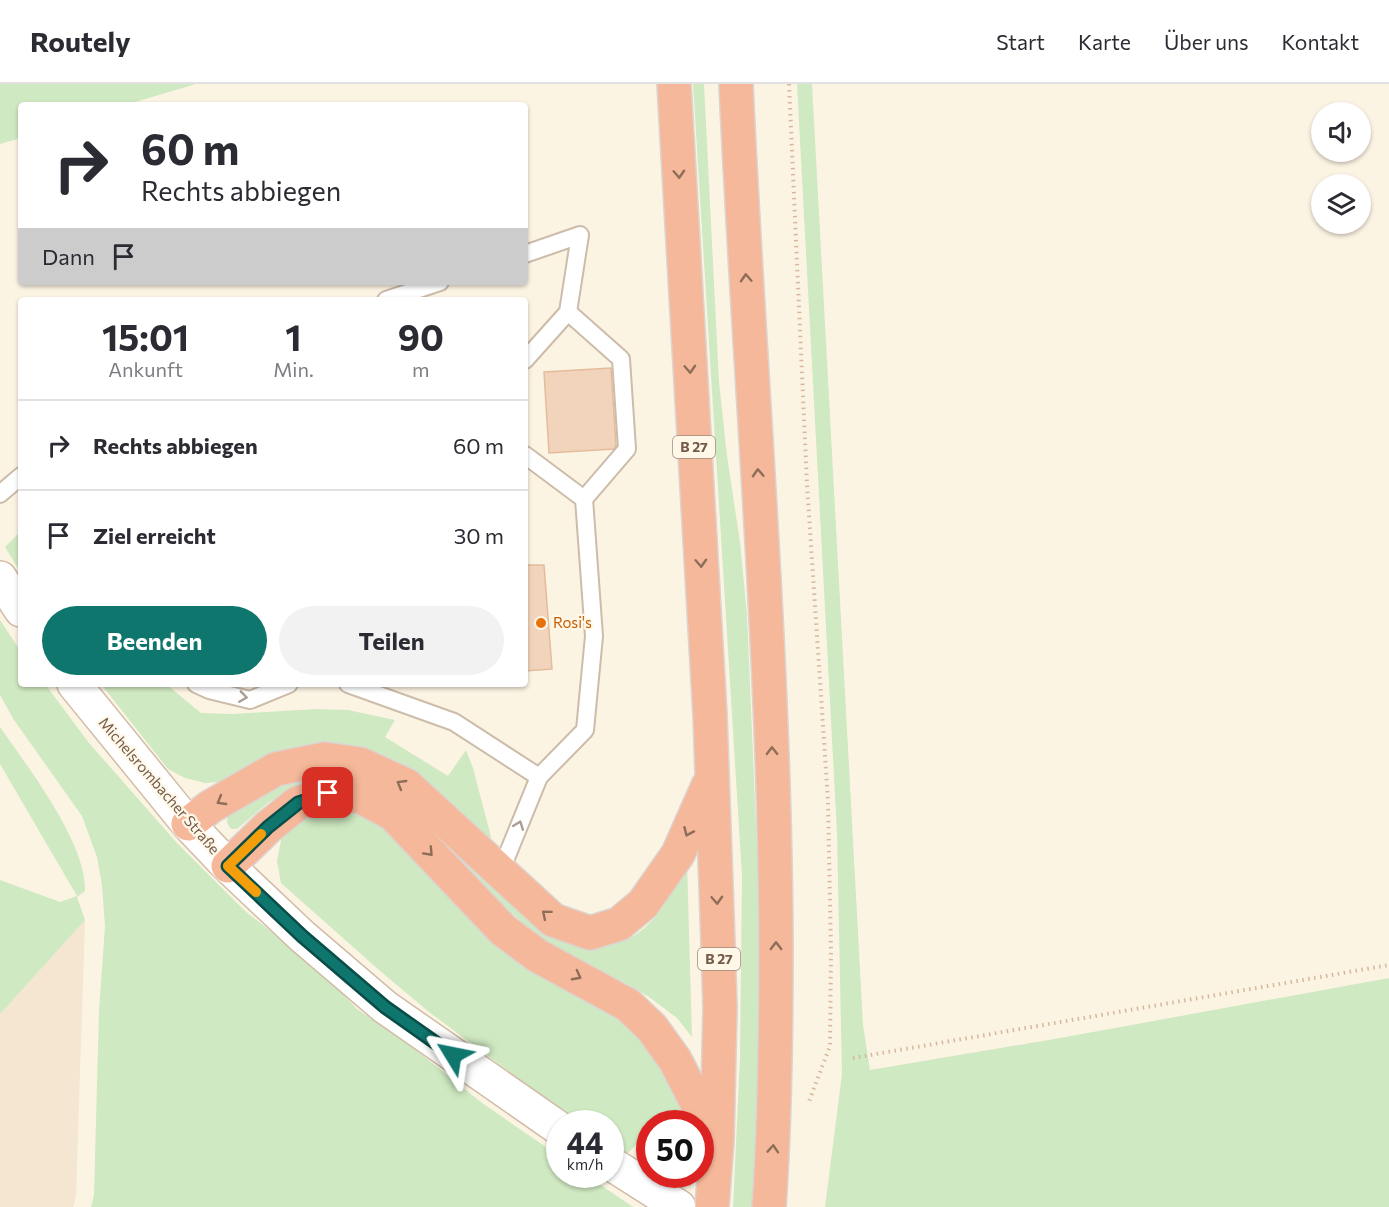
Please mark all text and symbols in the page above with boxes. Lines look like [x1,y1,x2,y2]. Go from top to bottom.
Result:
text: Routely [30,24,131,58]
text: Start [996,29,1045,54]
text: Karte [1078,29,1131,54]
text: Über uns [1164,29,1248,54]
text: Kontakt [1281,29,1359,54]
map controls [1311,102,1371,234]
button: sound [1311,102,1371,162]
text: 60 m [141,122,240,174]
icon: right [42,126,120,204]
one-way arrow [672,169,685,178]
text: Rechts abbiegen [141,174,341,207]
button: layers [1311,174,1371,234]
icon: arrive [107,240,140,273]
text: Dann [42,243,95,270]
one-way arrow [740,274,753,283]
text: 15:01 [102,314,189,358]
text: 1 [285,314,302,358]
text: 90 [398,314,444,358]
text: Ankunft [108,357,183,381]
text: Min. [273,357,314,381]
text: m [412,357,430,381]
one-way arrow [683,364,696,373]
icon: right [42,429,75,462]
text: Rechts abbiegen [93,432,258,459]
text: 60 m [453,432,504,459]
road number: B 27 [673,436,715,458]
one-way arrow [752,468,765,477]
icon: arrive [42,519,75,552]
text: Ziel erreicht [93,522,216,549]
text: 30 m [454,522,504,549]
one-way arrow [695,559,708,568]
button: Beenden [42,606,267,675]
button: Teilen [279,606,504,675]
place label: Rosi's [553,613,592,631]
marker: Rosi's [534,616,548,630]
one-way arrow [238,691,248,703]
street label: Michelsrombacher Straße [95,713,224,858]
one-way arrow [766,746,778,755]
pin [302,767,353,818]
icon: arrive [311,776,344,809]
one-way arrow [397,780,407,792]
one-way arrow [217,794,227,805]
one-way arrow [512,820,524,831]
one-way arrow [683,826,695,837]
one-way arrow [422,845,433,856]
one-way arrow [710,896,723,905]
one-way arrow [542,910,553,921]
one-way arrow [770,941,782,950]
road number: B 27 [698,948,740,970]
one-way arrow [571,969,581,980]
position arrow [421,1023,485,1087]
speed limit sign: 50 [636,1110,714,1188]
text: 44 [567,1123,603,1160]
one-way arrow [767,1144,780,1153]
text: km/h [567,1155,603,1173]

